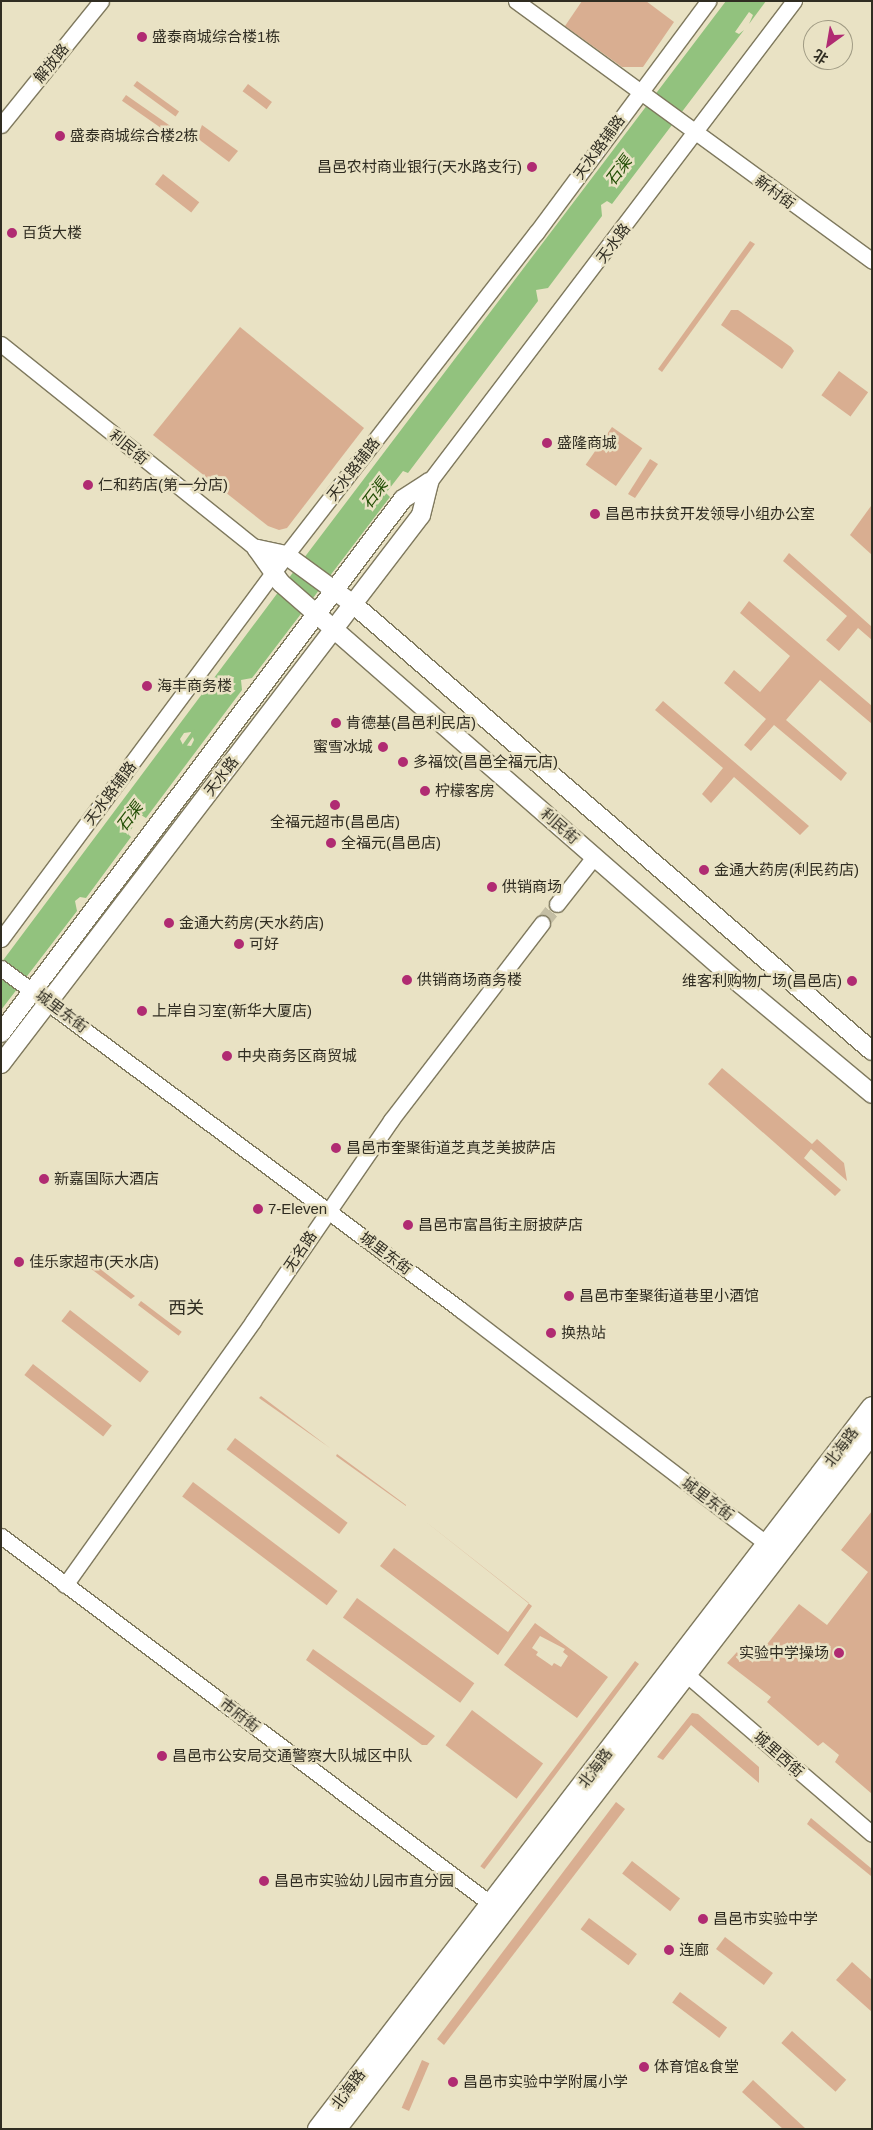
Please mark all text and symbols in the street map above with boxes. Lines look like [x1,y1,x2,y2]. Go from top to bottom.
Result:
north arrow [803,20,853,70]
place label: 盛泰商城综合楼1栋 [152,28,280,46]
marker: 盛泰商城综合楼1栋 [136,31,148,43]
street label: 解放路 [30,40,72,86]
text: 北 [810,46,831,67]
street label: 天水路辅路 [570,111,628,183]
place label: 盛泰商城综合楼2栋 [70,127,198,145]
marker: 盛泰商城综合楼2栋 [54,130,66,142]
water label: 石渠 [602,152,636,190]
place label: 昌邑农村商业银行(天水路支行) [317,158,522,176]
marker: 昌邑农村商业银行(天水路支行) [526,161,538,173]
street label: 新村街 [752,171,798,213]
street label: 天水路 [592,220,634,266]
place label: 百货大楼 [22,224,82,242]
marker: 百货大楼 [6,227,18,239]
street label: 利民街 [106,426,152,468]
street label: 天水路辅路 [323,434,383,504]
place label: 盛隆商城 [557,434,617,452]
marker: 盛隆商城 [541,437,553,449]
water label: 石渠 [358,475,392,513]
place label: 仁和药店(第一分店) [98,476,228,494]
marker: 仁和药店(第一分店) [82,479,94,491]
place label: 昌邑市扶贫开发领导小组办公室 [605,505,815,523]
marker: 昌邑市扶贫开发领导小组办公室 [589,508,601,520]
place label: 海丰商务楼 [157,677,232,695]
marker: 海丰商务楼 [141,680,153,692]
place label: 肯德基(昌邑利民店) [346,714,476,732]
marker: 肯德基(昌邑利民店) [330,717,342,729]
place label: 蜜雪冰城 [313,738,373,756]
marker: 蜜雪冰城 [377,741,389,753]
street label: 天水路 [200,753,242,799]
place label: 多福饺(昌邑全福元店) [413,753,558,771]
marker: 多福饺(昌邑全福元店) [397,756,409,768]
street label: 天水路辅路 [80,758,140,828]
place label: 柠檬客房 [435,782,495,800]
marker: 柠檬客房 [419,785,431,797]
water label: 石渠 [113,798,147,836]
marker: 全福元超市(昌邑店) [329,799,341,811]
street label: 利民街 [537,804,583,848]
place label: 全福元超市(昌邑店) [270,813,400,831]
place label: 全福元(昌邑店) [341,834,441,852]
marker: 全福元(昌邑店) [325,837,337,849]
place label: 金通大药房(利民药店) [714,861,859,879]
marker: 金通大药房(利民药店) [698,864,710,876]
place label: 供销商场 [502,878,562,896]
marker: 供销商场 [486,881,498,893]
place label: 金通大药房(天水药店) [179,914,324,932]
marker: 金通大药房(天水药店) [163,917,175,929]
place label: 可好 [249,935,279,953]
marker: 可好 [233,938,245,950]
place label: 供销商场商务楼 [417,971,522,989]
place label: 维客利购物广场(昌邑店) [682,972,842,990]
marker: 供销商场商务楼 [401,974,413,986]
marker: 维客利购物广场(昌邑店) [846,975,858,987]
street label: 城里东街 [33,986,91,1036]
place label: 上岸自习室(新华大厦店) [152,1002,312,1020]
marker: 上岸自习室(新华大厦店) [136,1005,148,1017]
place label: 中央商务区商贸城 [237,1047,357,1065]
marker: 中央商务区商贸城 [221,1050,233,1062]
place label: 昌邑市奎聚街道芝真芝美披萨店 [346,1139,556,1157]
marker: 昌邑市奎聚街道芝真芝美披萨店 [330,1142,342,1154]
place label: 新嘉国际大酒店 [54,1170,159,1188]
marker: 新嘉国际大酒店 [38,1173,50,1185]
place label: 7-Eleven [268,1200,327,1218]
marker: 7-Eleven [252,1203,264,1215]
place label: 昌邑市富昌街主厨披萨店 [418,1216,583,1234]
marker: 昌邑市富昌街主厨披萨店 [402,1219,414,1231]
street label: 无名路 [280,1227,320,1275]
street label: 城里东街 [357,1228,415,1278]
place label: 佳乐家超市(天水店) [29,1253,159,1271]
marker: 佳乐家超市(天水店) [13,1256,25,1268]
place label: 昌邑市奎聚街道巷里小酒馆 [579,1287,759,1305]
marker: 昌邑市奎聚街道巷里小酒馆 [563,1290,575,1302]
district label: 西关 [168,1297,204,1319]
place label: 换热站 [561,1324,606,1342]
marker: 换热站 [545,1327,557,1339]
street label: 北海路 [820,1424,862,1470]
street label: 城里东街 [679,1474,737,1524]
place label: 实验中学操场 [739,1644,829,1662]
marker: 实验中学操场 [833,1647,845,1659]
street label: 市府街 [217,1694,263,1736]
street label: 城里西街 [750,1728,808,1780]
street label: 北海路 [574,1745,616,1791]
place label: 昌邑市公安局交通警察大队城区中队 [172,1747,412,1765]
marker: 昌邑市公安局交通警察大队城区中队 [156,1750,168,1762]
place label: 昌邑市实验幼儿园市直分园 [274,1872,454,1890]
marker: 昌邑市实验幼儿园市直分园 [258,1875,270,1887]
place label: 昌邑市实验中学 [713,1910,818,1928]
marker: 昌邑市实验中学 [697,1913,709,1925]
place label: 连廊 [679,1941,709,1959]
marker: 连廊 [663,1944,675,1956]
place label: 体育馆&食堂 [654,2058,739,2076]
marker: 体育馆&食堂 [638,2061,650,2073]
street label: 北海路 [327,2066,369,2112]
place label: 昌邑市实验中学附属小学 [463,2073,628,2091]
marker: 昌邑市实验中学附属小学 [447,2076,459,2088]

